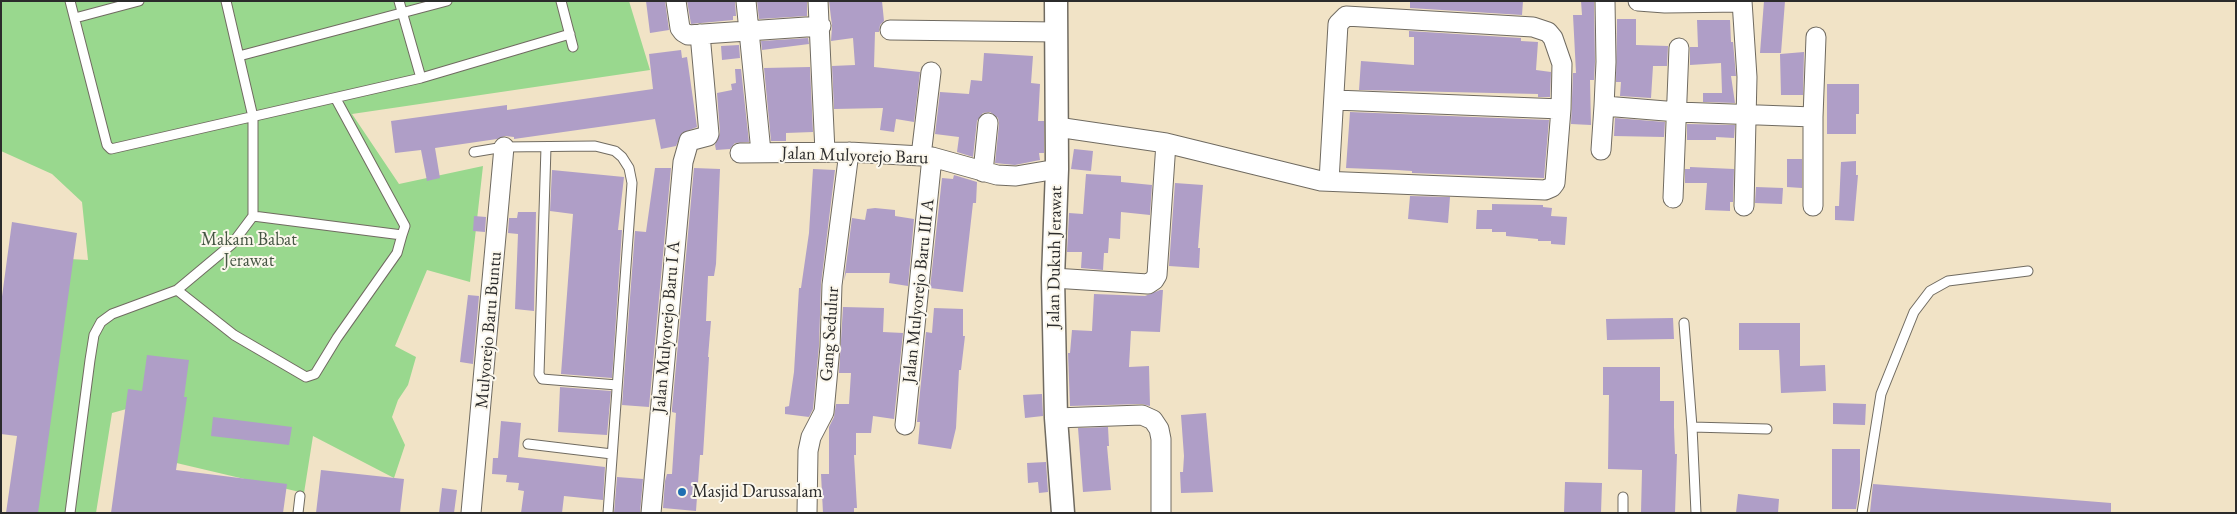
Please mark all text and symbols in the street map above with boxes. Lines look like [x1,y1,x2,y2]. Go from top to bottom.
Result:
street label: Jalan Mulyorejo Baru [781,143,929,169]
street label: Jalan Dukuh Jerawat [1043,186,1067,328]
street label: Jalan Mulyorejo Baru III A [899,198,939,384]
park label: Makam Babat Jerawat [201,229,297,272]
street label: Jalan Mulyorejo Baru I A [649,240,685,414]
street label: Mulyorejo Baru Buntu [471,251,507,409]
street label: Gang Sedulur [816,286,844,382]
place label: Masjid Darussalam [692,481,823,503]
marker: Masjid Darussalam [676,486,688,498]

